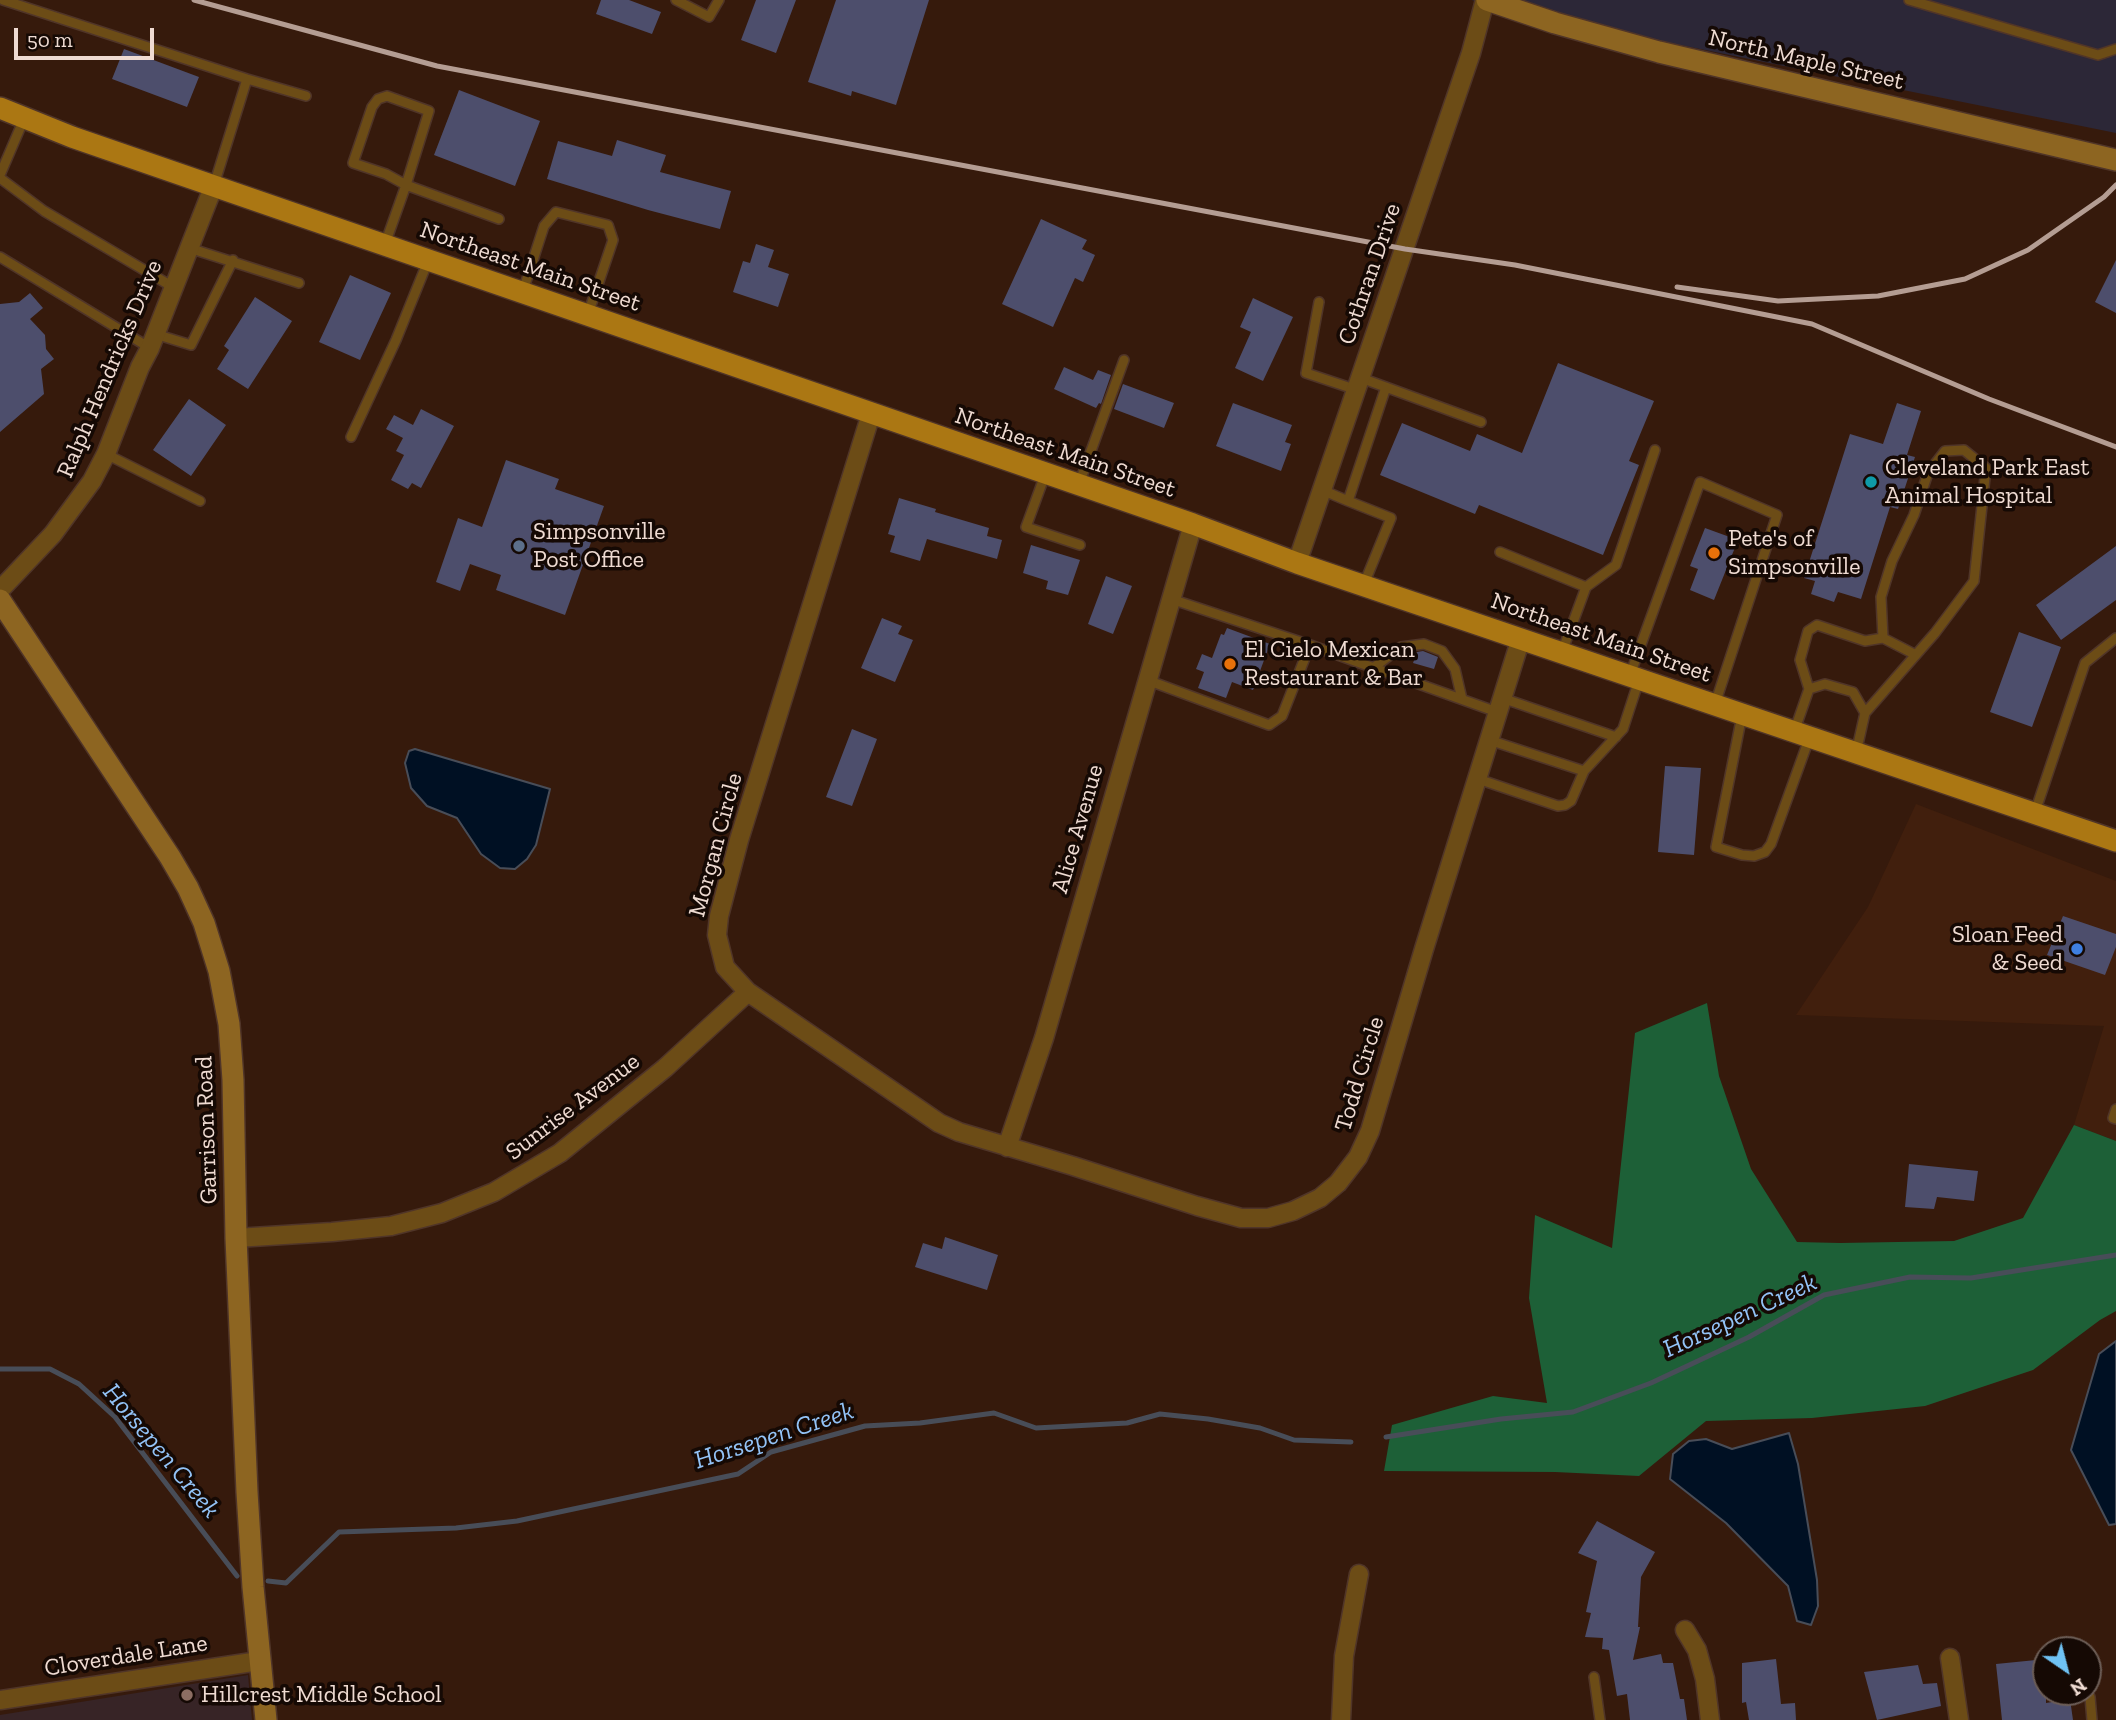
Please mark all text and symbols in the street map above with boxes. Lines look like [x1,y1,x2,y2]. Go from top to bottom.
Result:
scale bar [18,14,158,58]
street label: North Maple Street [1706,24,1906,96]
text: 50 m [27,27,73,52]
street label: Cothran Drive [1332,200,1408,348]
street label: Northeast Main Street [416,216,644,318]
street label: Ralph Hendricks Drive [51,256,169,482]
street label: Northeast Main Street [951,402,1179,504]
place label: Cleveland Park East Animal Hospital [1885,454,2089,510]
marker: Cleveland Park East Animal Hospital [1863,474,1879,490]
place label: Simpsonville Post Office [533,518,665,574]
place label: Pete's of Simpsonville [1728,525,1860,581]
marker: Simpsonville Post Office [511,538,527,554]
marker: Pete's of Simpsonville [1706,545,1722,561]
street label: Northeast Main Street [1487,587,1715,689]
place label: El Cielo Mexican Restaurant & Bar [1244,636,1423,692]
marker: El Cielo Mexican Restaurant & Bar [1222,656,1238,672]
street label: Alice Avenue [1046,761,1110,897]
street label: Morgan Circle [683,770,749,920]
place label: Sloan Feed & Seed [1952,921,2063,977]
marker: Sloan Feed & Seed [2069,941,2085,957]
street label: Todd Circle [1329,1013,1391,1135]
street label: Sunrise Avenue [500,1047,646,1167]
street label: Garrison Road [190,1055,224,1205]
water label: Horsepen Creek [1658,1267,1822,1365]
water label: Horsepen Creek [96,1377,226,1525]
water label: Horsepen Creek [690,1396,858,1476]
street label: Cloverdale Lane [42,1629,210,1683]
north arrow [2032,1636,2102,1706]
text: N [2066,1673,2091,1701]
place label: Hillcrest Middle School [201,1681,442,1709]
marker: Hillcrest Middle School [179,1687,195,1703]

